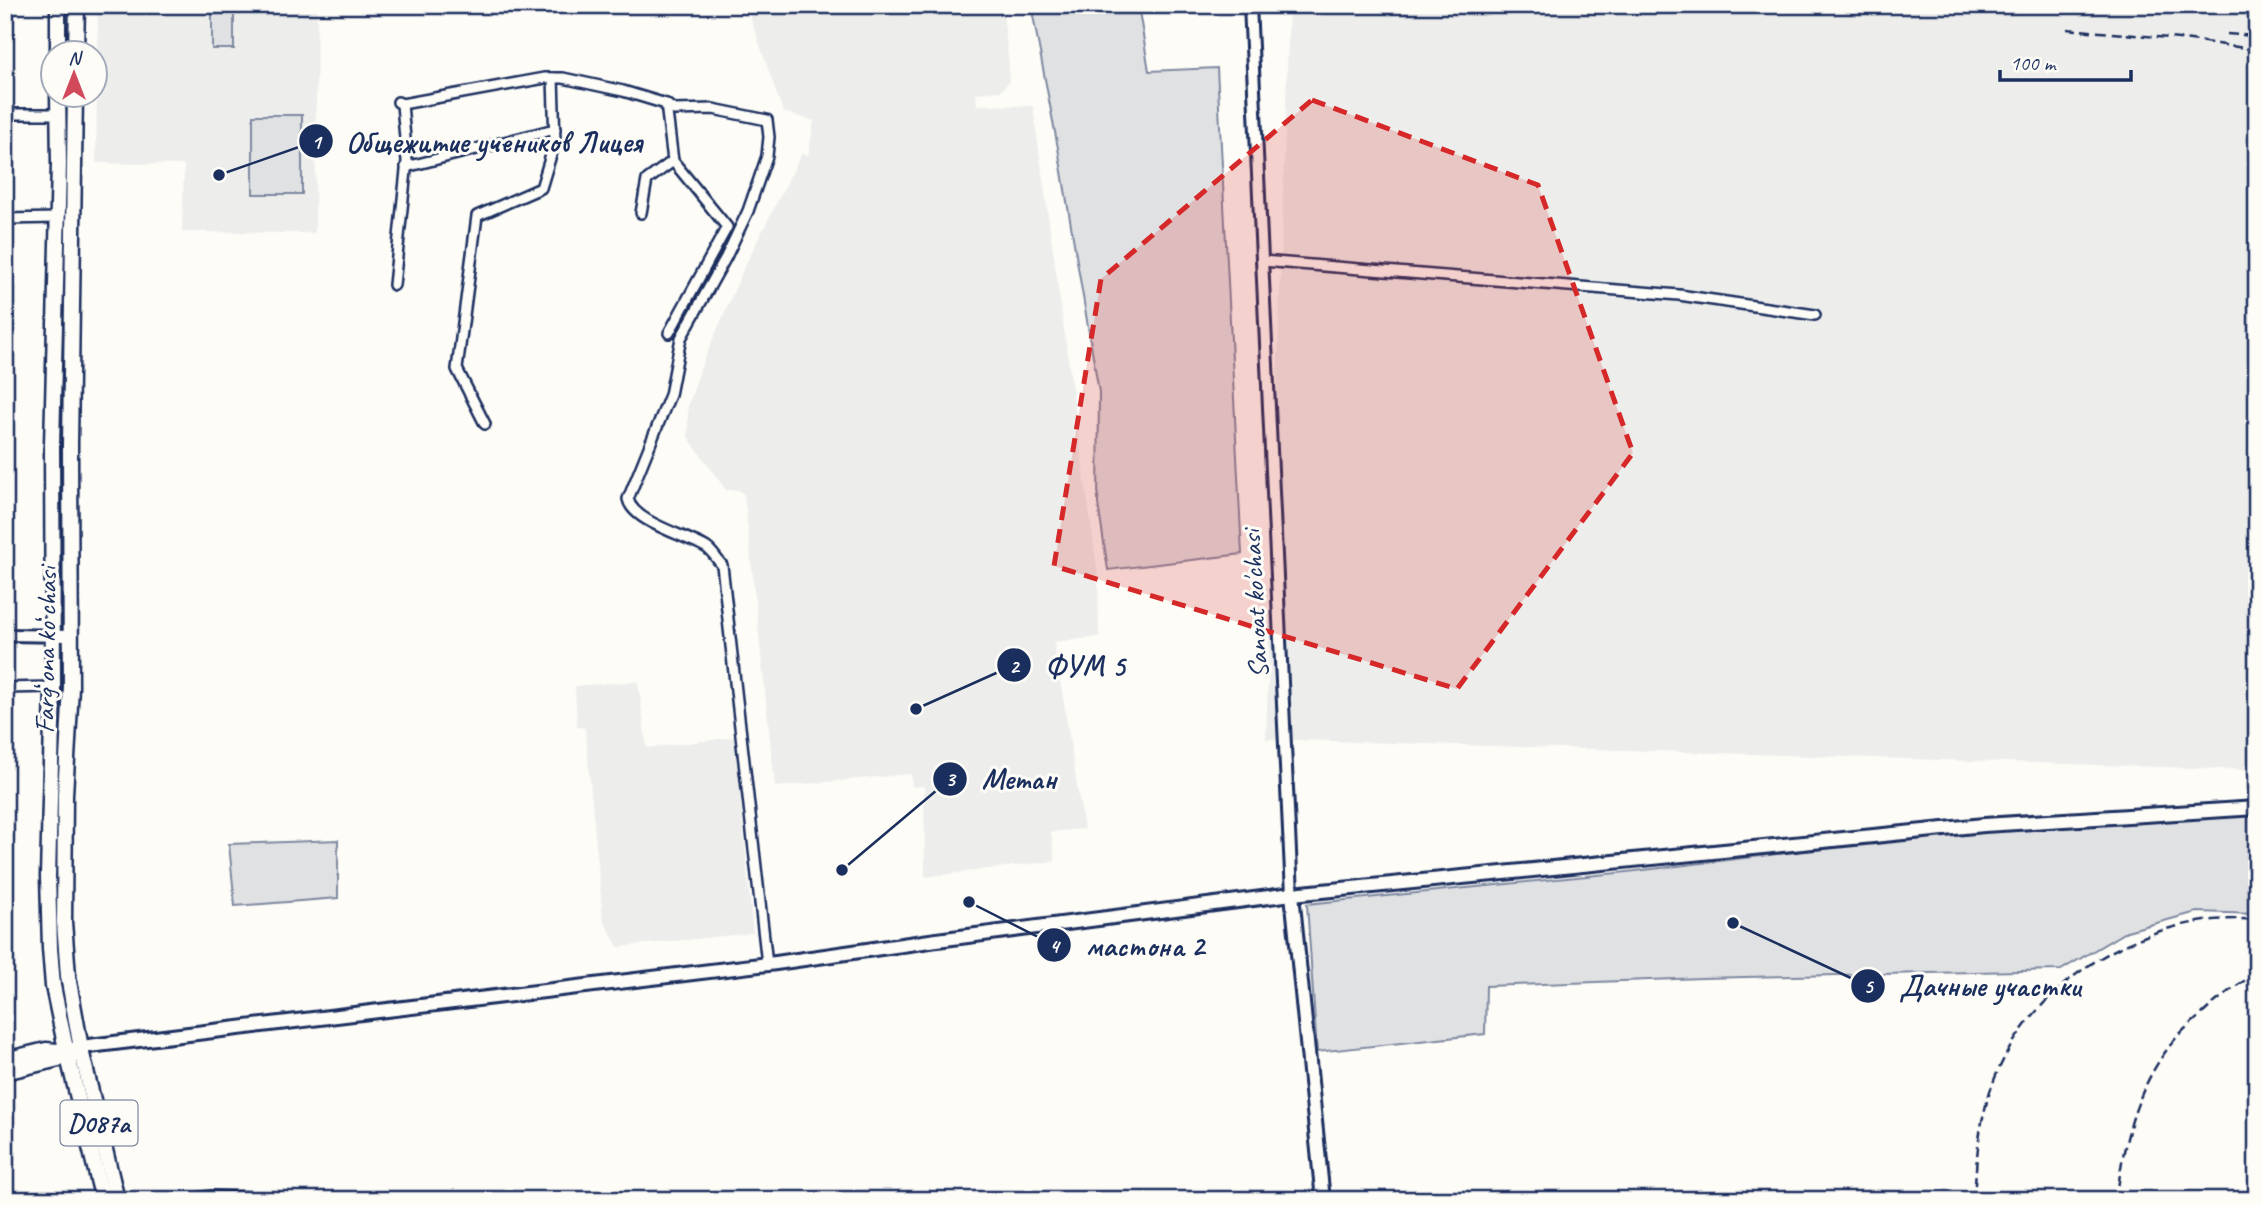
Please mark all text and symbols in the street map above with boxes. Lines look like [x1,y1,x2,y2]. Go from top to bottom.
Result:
north arrow [38,38,108,108]
scale bar [2000,38,2131,82]
text: N [68,46,83,70]
text: 100 m [2010,50,2057,76]
callout: Общежитие учеников Лицея [298,116,655,167]
text: Общежитие учеников Лицея [346,123,644,162]
text: 1 [311,129,323,155]
street label: Sanoat ko'chasi [1233,525,1276,679]
street label: Fargʻona koʻchasi [27,563,65,734]
callout: ФУМ 5 [996,640,1138,691]
text: ФУМ 5 [1045,647,1128,685]
text: 2 [1009,653,1021,679]
callout: Метан [933,753,1070,804]
text: Метан [982,760,1058,798]
text: 3 [945,766,957,792]
callout: мастона 2 [1037,920,1218,971]
text: мастона 2 [1086,927,1207,965]
text: 4 [1049,933,1061,959]
callout: Дачные участки [1851,960,2094,1011]
text: Дачные участки [1899,967,2083,1006]
text: 5 [1863,973,1874,999]
road number: D087a [60,1100,138,1146]

